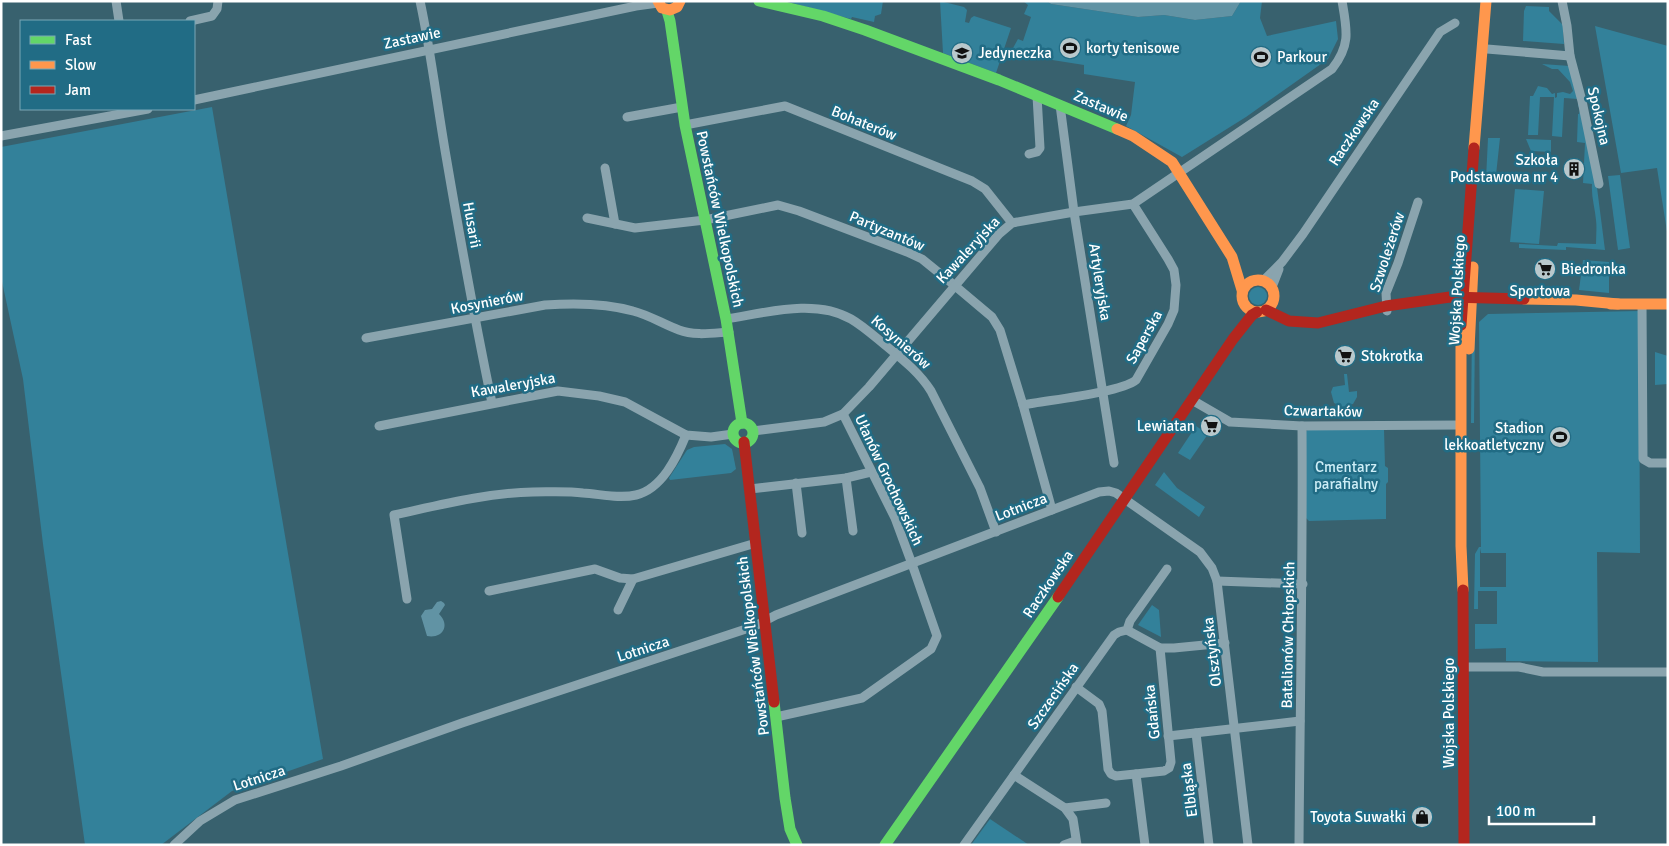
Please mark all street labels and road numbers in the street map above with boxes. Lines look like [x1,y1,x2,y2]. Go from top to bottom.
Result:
street label: Zastawie [382,23,442,53]
street label: Spokojna [1584,85,1614,147]
street label: Zastawie [1071,86,1131,126]
street label: Raczkowska [1325,95,1383,169]
street label: Bohaterów [829,102,899,144]
street label: Powstańców Wielkopolskich [692,129,748,309]
street label: Husarii [459,201,485,249]
street label: Partyzantów [847,207,928,255]
street label: Szwoleżerów [1366,210,1408,294]
street label: Kawaleryjska [932,213,1004,287]
street label: Wojska Polskiego [1445,234,1469,346]
street label: Artyleryjska [1085,242,1115,322]
street label: Sportowa [1510,282,1570,300]
street label: Kosynierów [449,286,525,318]
street label: Saperska [1122,307,1166,367]
street label: Kosynierów [867,311,935,373]
street label: Kawaleryjska [469,369,557,401]
street label: Czwartaków [1284,401,1363,421]
street label: Ułanów Grochowskich [851,412,927,548]
street label: Lotnicza [993,489,1049,525]
street label: Raczkowska [1019,547,1077,621]
street label: Powstańców Wielkopolskich [733,555,773,737]
street label: Batalionów Chłopskich [1278,561,1298,709]
street label: Olsztyńska [1199,616,1225,688]
street label: Lotnicza [615,632,671,666]
street label: Wojska Polskiego [1440,657,1458,768]
street label: Szczecińska [1024,659,1082,733]
street label: Gdańska [1140,684,1164,740]
street label: Lotnicza [231,761,287,795]
street label: Elbląska [1177,762,1201,818]

